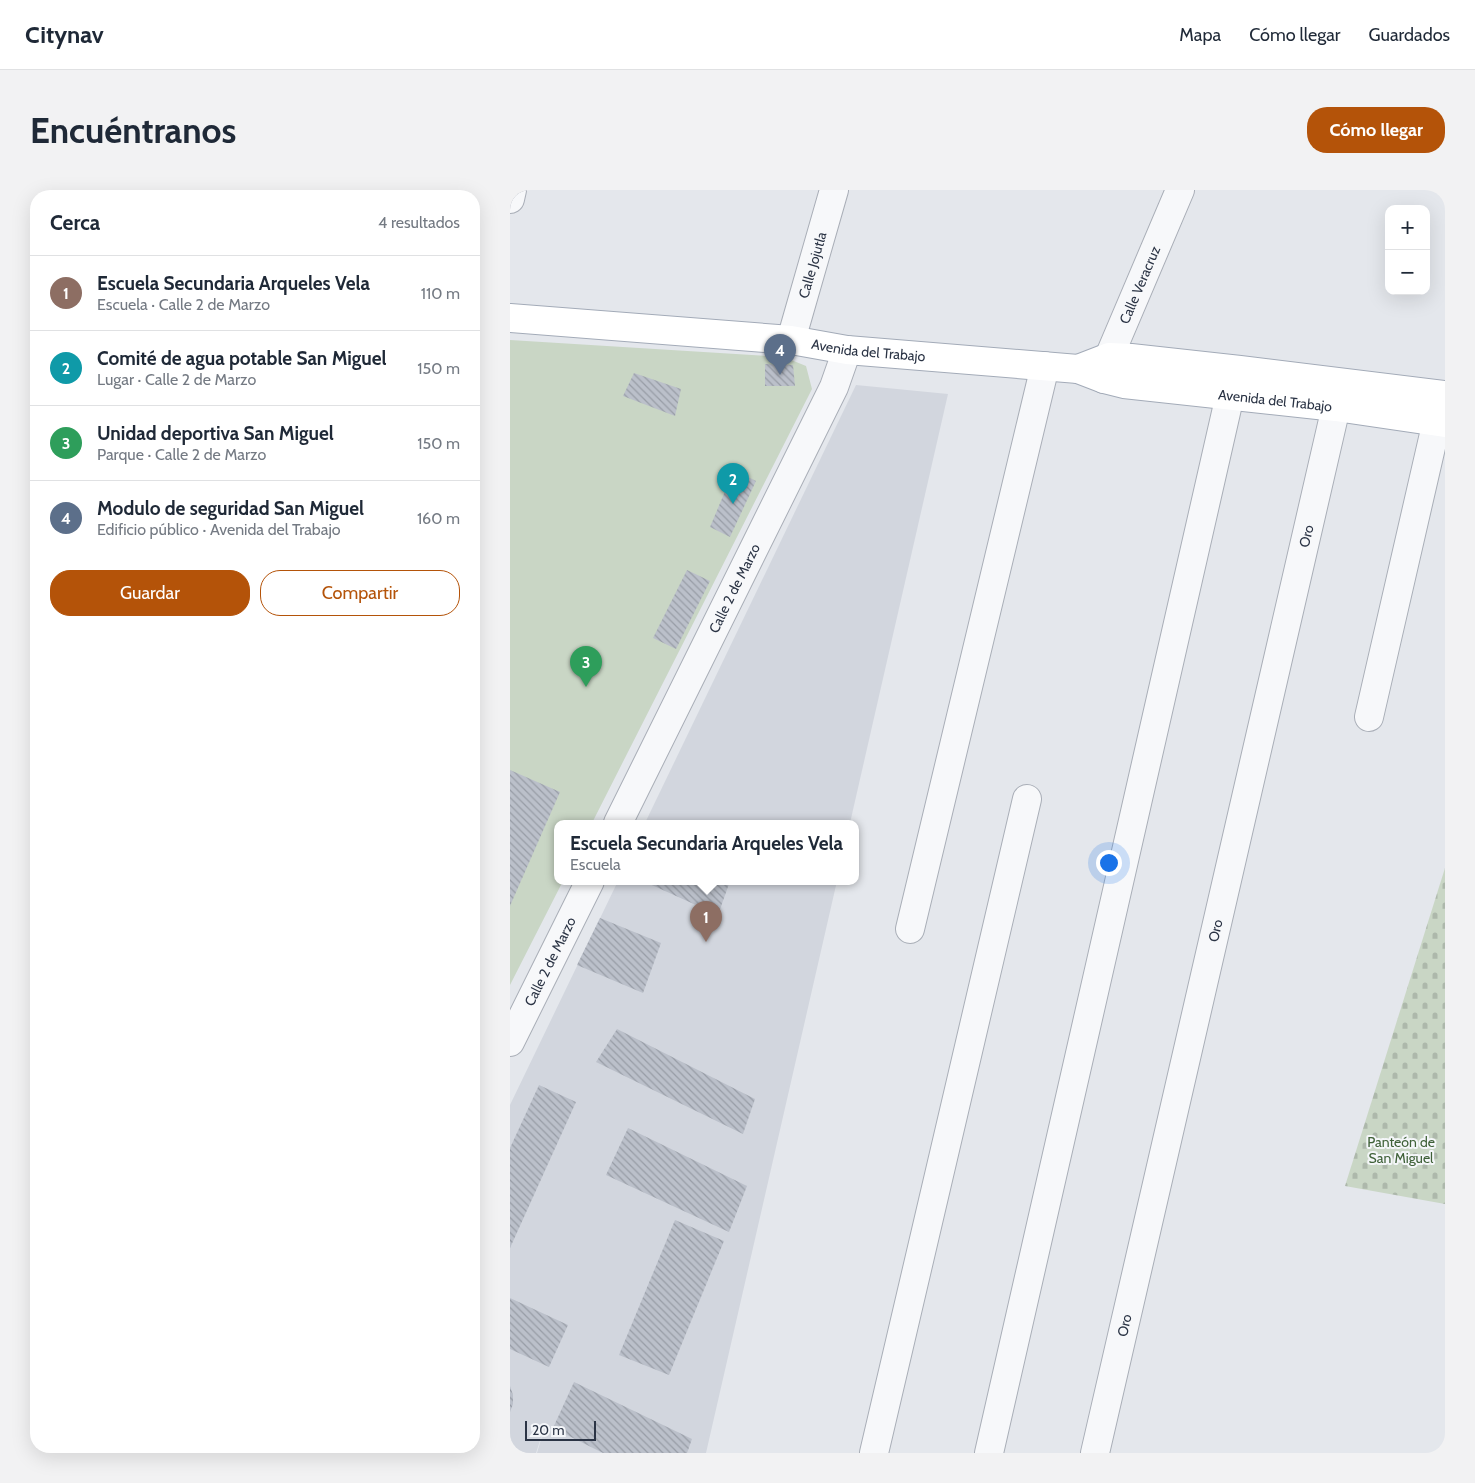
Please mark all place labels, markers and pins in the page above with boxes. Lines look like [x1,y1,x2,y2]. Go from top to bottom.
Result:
pin: 4 [764,334,796,375]
pin: 2 [717,463,749,504]
pin: 3 [570,646,602,687]
pin: 1 [690,901,722,942]

